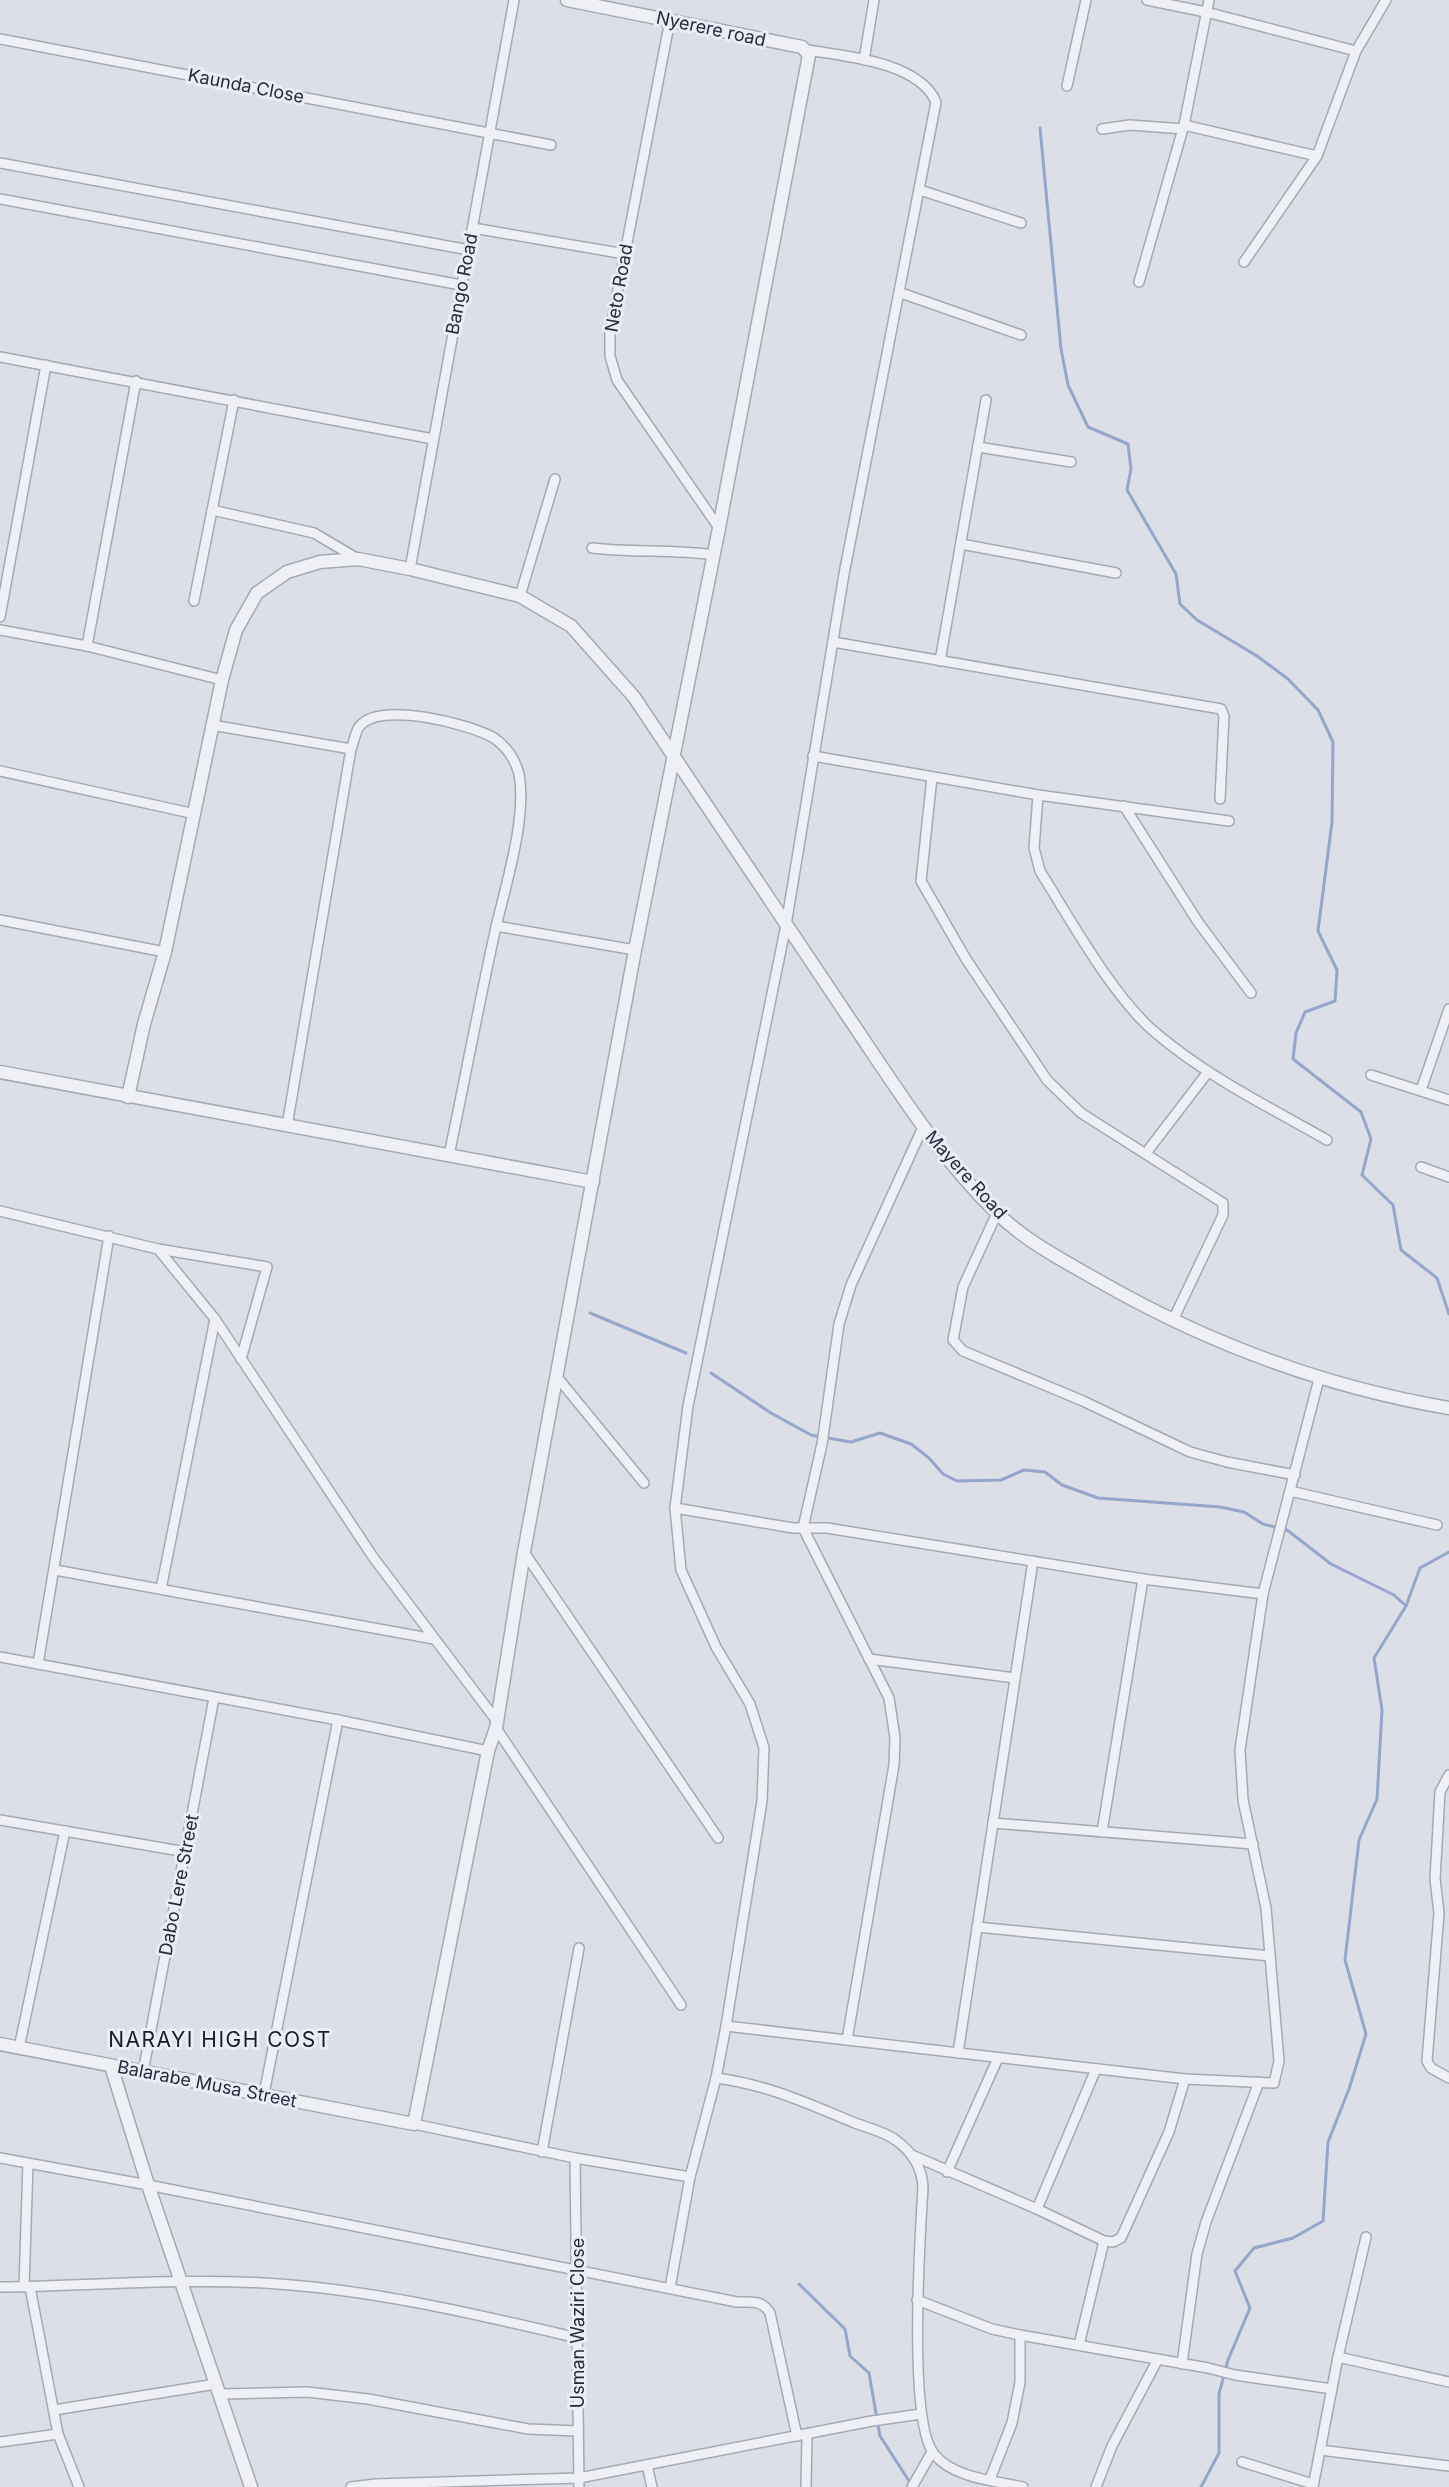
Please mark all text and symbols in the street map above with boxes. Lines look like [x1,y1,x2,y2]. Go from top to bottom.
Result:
street label: Nyerere road [654,7,768,50]
street label: Kaunda Close [186,64,306,107]
street label: Bango Road [441,231,482,336]
street label: Neto Road [600,242,637,334]
street label: Mayere Road [921,1126,1012,1223]
street label: Dabo Lere Street [155,1812,203,1957]
district label: NARAYI HIGH COST [108,2027,332,2052]
street label: Balarabe Musa Street [116,2056,299,2111]
street label: Usman Waziri Close [567,2238,588,2408]

